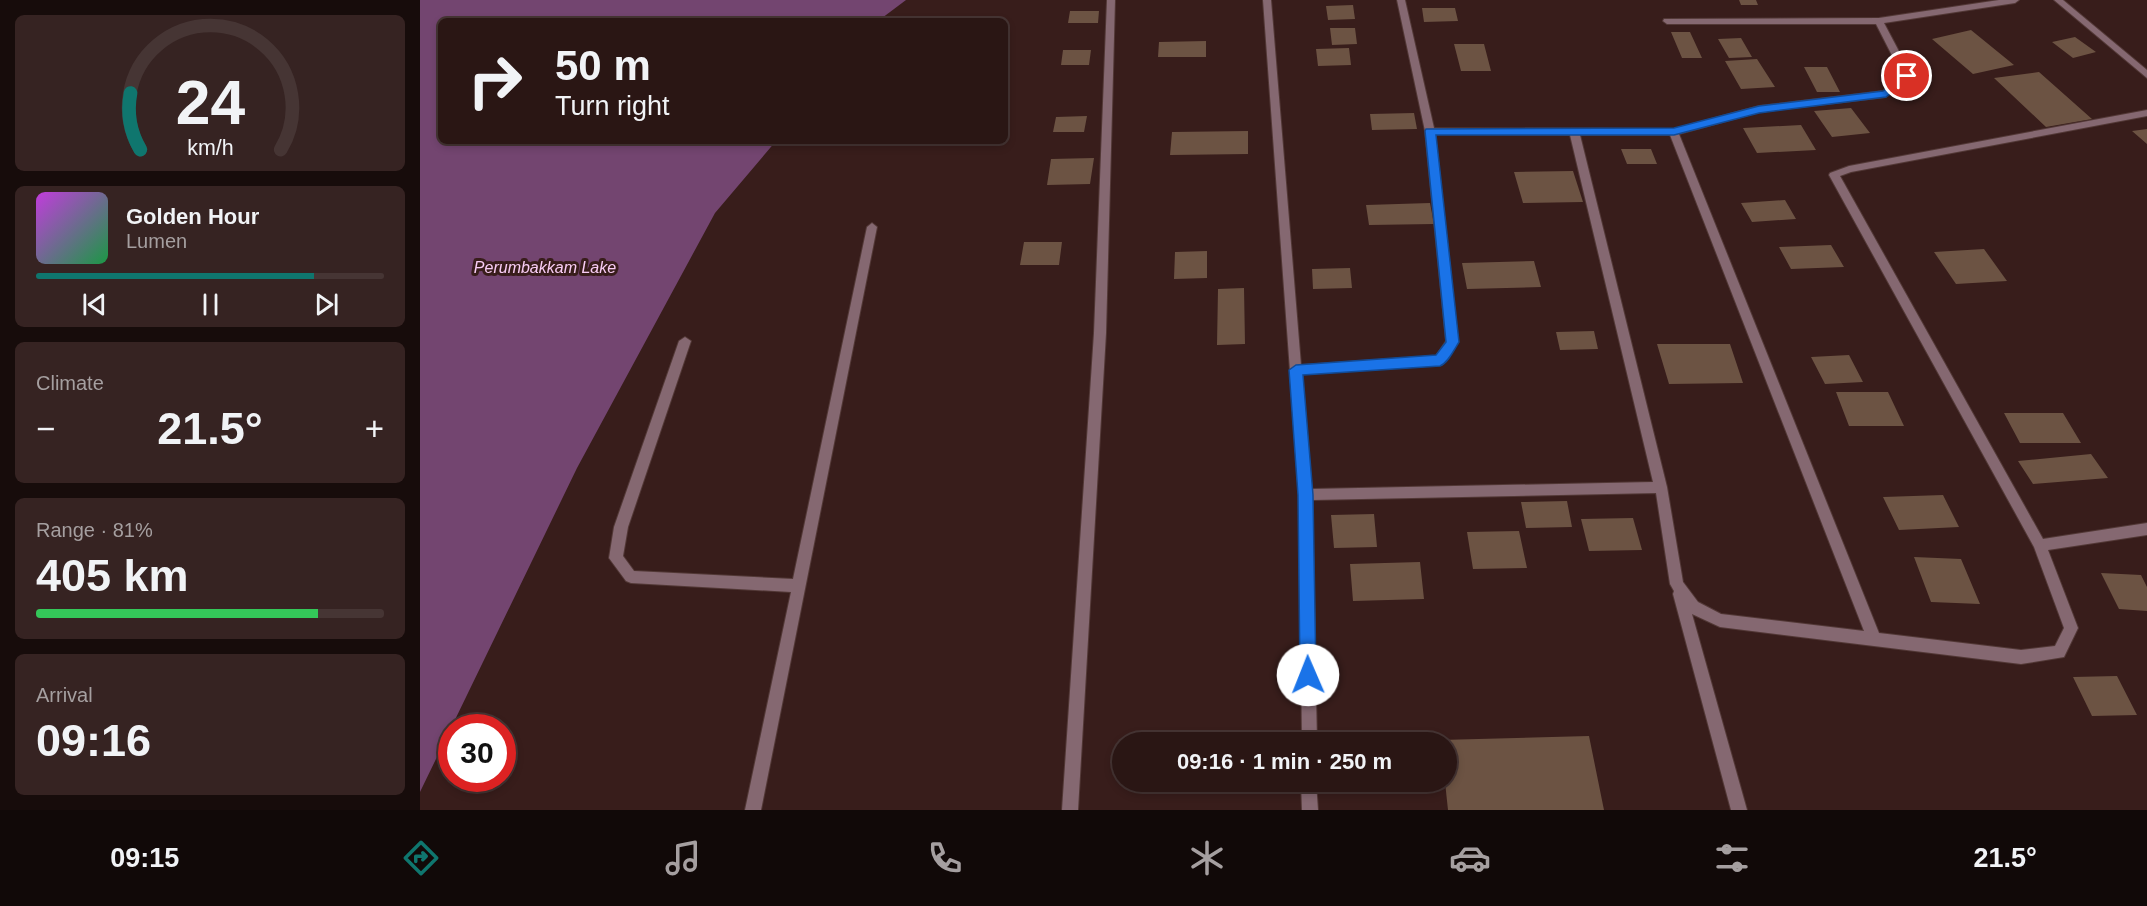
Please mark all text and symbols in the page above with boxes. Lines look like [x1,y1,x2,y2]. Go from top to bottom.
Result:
icon: right [456,42,534,120]
text: 50 m [555,42,651,89]
pin [1881,50,1932,101]
icon: arrive [1890,59,1923,92]
text: 24 [175,68,245,137]
text: Turn right [555,91,670,121]
text: km/h [187,136,233,160]
text: Golden Hour [126,204,259,229]
text: Lumen [126,230,187,252]
water label: Perumbakkam Lake [474,259,616,276]
icon: previous [78,288,111,321]
icon: pause [194,288,227,321]
icon: next [310,288,343,321]
text: Climate [36,372,104,394]
text: 21.5° [157,403,263,454]
text: − [36,410,55,447]
text: + [365,410,384,447]
text: Range · 81% [36,519,153,541]
text: 405 km [36,550,189,601]
position arrow [1276,643,1340,707]
text: Arrival [36,684,93,706]
speed limit sign: 30 [438,714,516,792]
text: 09:16 [36,715,151,766]
text: 09:16 · 1 min · 250 m [1177,749,1392,774]
icon: directions [400,837,442,879]
icon: music [662,837,704,879]
icon: phone [924,837,966,879]
icon: climate [1186,837,1228,879]
icon: car [1449,837,1491,879]
icon: filters [1711,837,1753,879]
text: 09:15 [110,843,179,873]
text: 21.5° [1973,843,2037,873]

